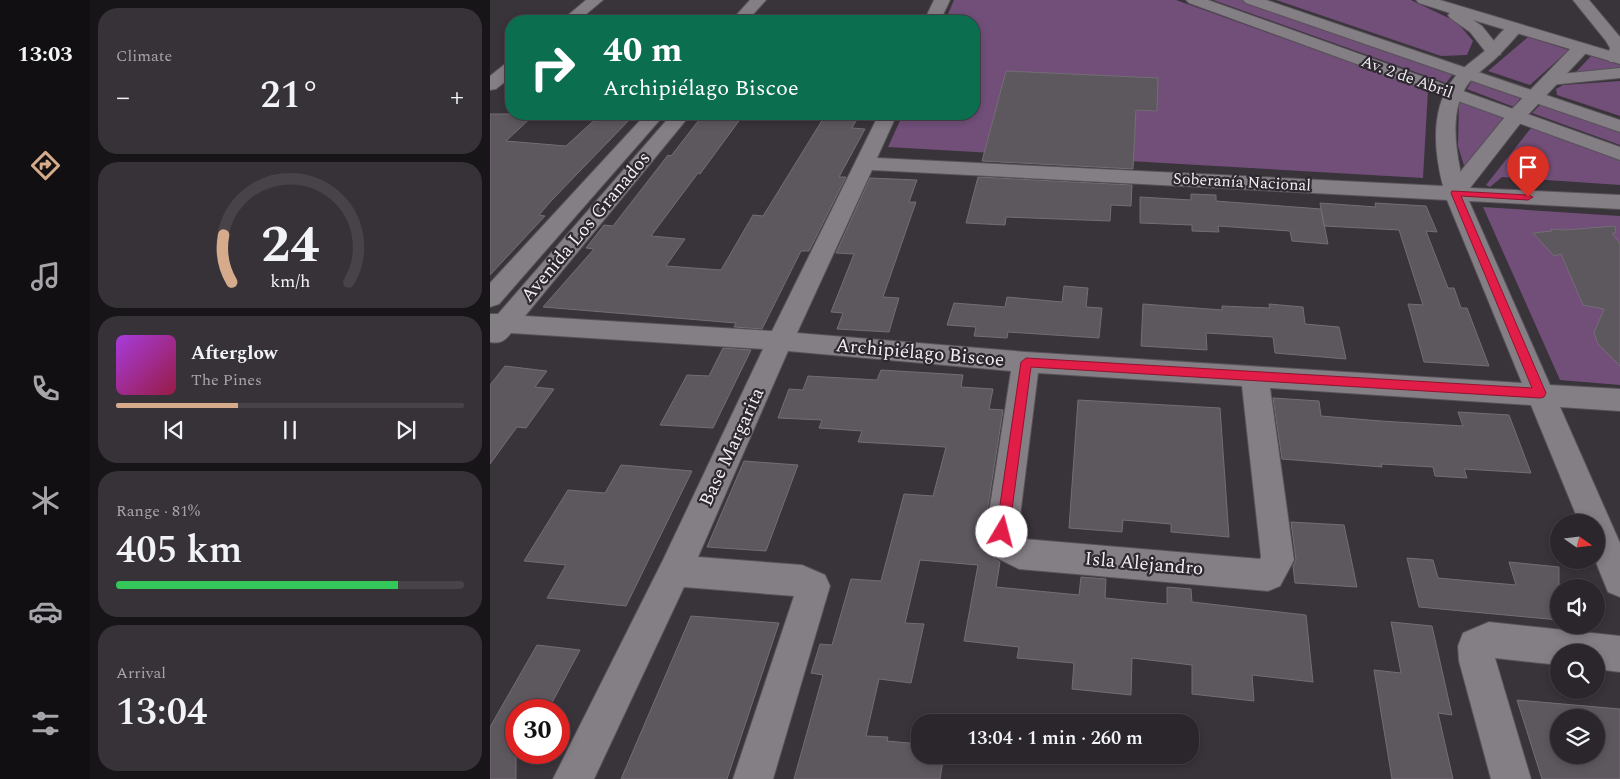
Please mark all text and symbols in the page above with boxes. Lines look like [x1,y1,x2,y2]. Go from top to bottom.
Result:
text: 40 m [603,24,683,77]
icon: right [520,35,585,100]
text: 13:03 [17,38,73,71]
text: Climate [116,44,172,68]
street label: Av. 2 de Abril [1358,49,1456,105]
text: 21° [260,67,320,125]
text: Archipiélago Biscoe [603,72,799,105]
text: − [116,76,130,119]
text: + [450,76,464,119]
street label: Avenida Los Granados [514,145,658,309]
pin [1507,146,1549,197]
icon: directions [28,148,63,183]
icon: arrive [1514,153,1542,181]
street label: Soberanía Nacional [1172,166,1312,198]
text: 24 [261,206,319,285]
icon: music [28,259,63,294]
text: km/h [270,268,310,295]
street label: Archipiélago Biscoe [835,331,1005,375]
text: Afterglow [191,339,278,368]
text: The Pines [191,368,262,392]
icon: phone [28,371,63,406]
street label: Base Margarita [692,382,772,511]
icon: previous [160,416,188,444]
icon: pause [276,416,304,444]
icon: next [392,416,420,444]
icon: climate [28,483,63,518]
text: Range · 81% [116,499,200,523]
position arrow [975,505,1027,557]
north arrow [1550,514,1605,569]
map controls [1550,514,1605,764]
text: 405 km [116,522,242,580]
street label: Isla Alejandro [1084,544,1204,584]
button: sound [1550,579,1605,634]
icon: car [28,594,63,629]
button: search [1550,644,1605,699]
text: Arrival [116,661,166,685]
text: 13:04 [116,684,207,742]
speed limit sign: 30 [505,699,570,764]
icon: filters [28,706,63,741]
button: layers [1550,709,1605,764]
text: 13:04 · 1 min · 260 m [967,724,1143,753]

